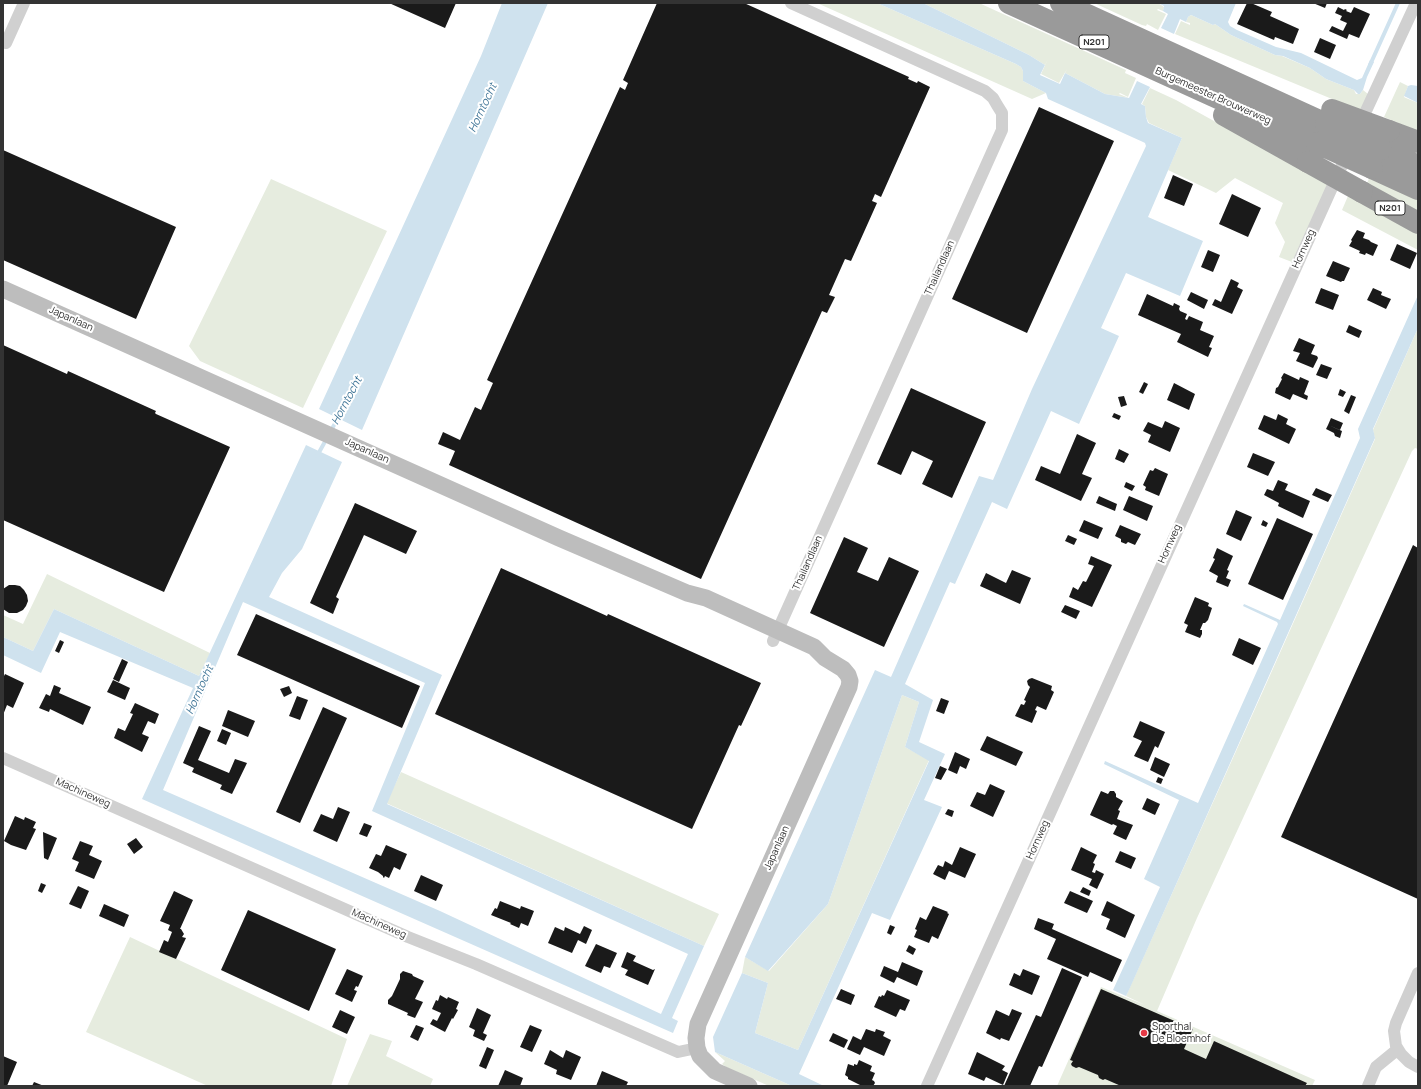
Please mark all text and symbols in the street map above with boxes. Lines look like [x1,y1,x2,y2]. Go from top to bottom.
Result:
road number: N201 [1079,35,1109,49]
street label: Burgemeester Brouwerweg [1153,65,1273,127]
water label: Horntocht [466,82,500,134]
road number: N201 [1375,201,1405,215]
street label: Hornweg [1290,228,1318,270]
street label: Thailandlaan [923,239,957,297]
street label: Japanlaan [47,304,95,334]
water label: Horntocht [329,375,365,427]
street label: Japanlaan [343,436,391,466]
street label: Hornweg [1156,523,1184,565]
street label: Thailandlaan [791,534,825,592]
water label: Horntocht [183,663,217,717]
street label: Machineweg [54,776,112,810]
street label: Hornweg [1024,819,1052,861]
street label: Japanlaan [762,824,792,872]
street label: Machineweg [350,907,408,941]
place label: Sporthal De Bloemhof [1152,1021,1211,1044]
marker: Sporthal De Bloemhof [1139,1028,1149,1038]

